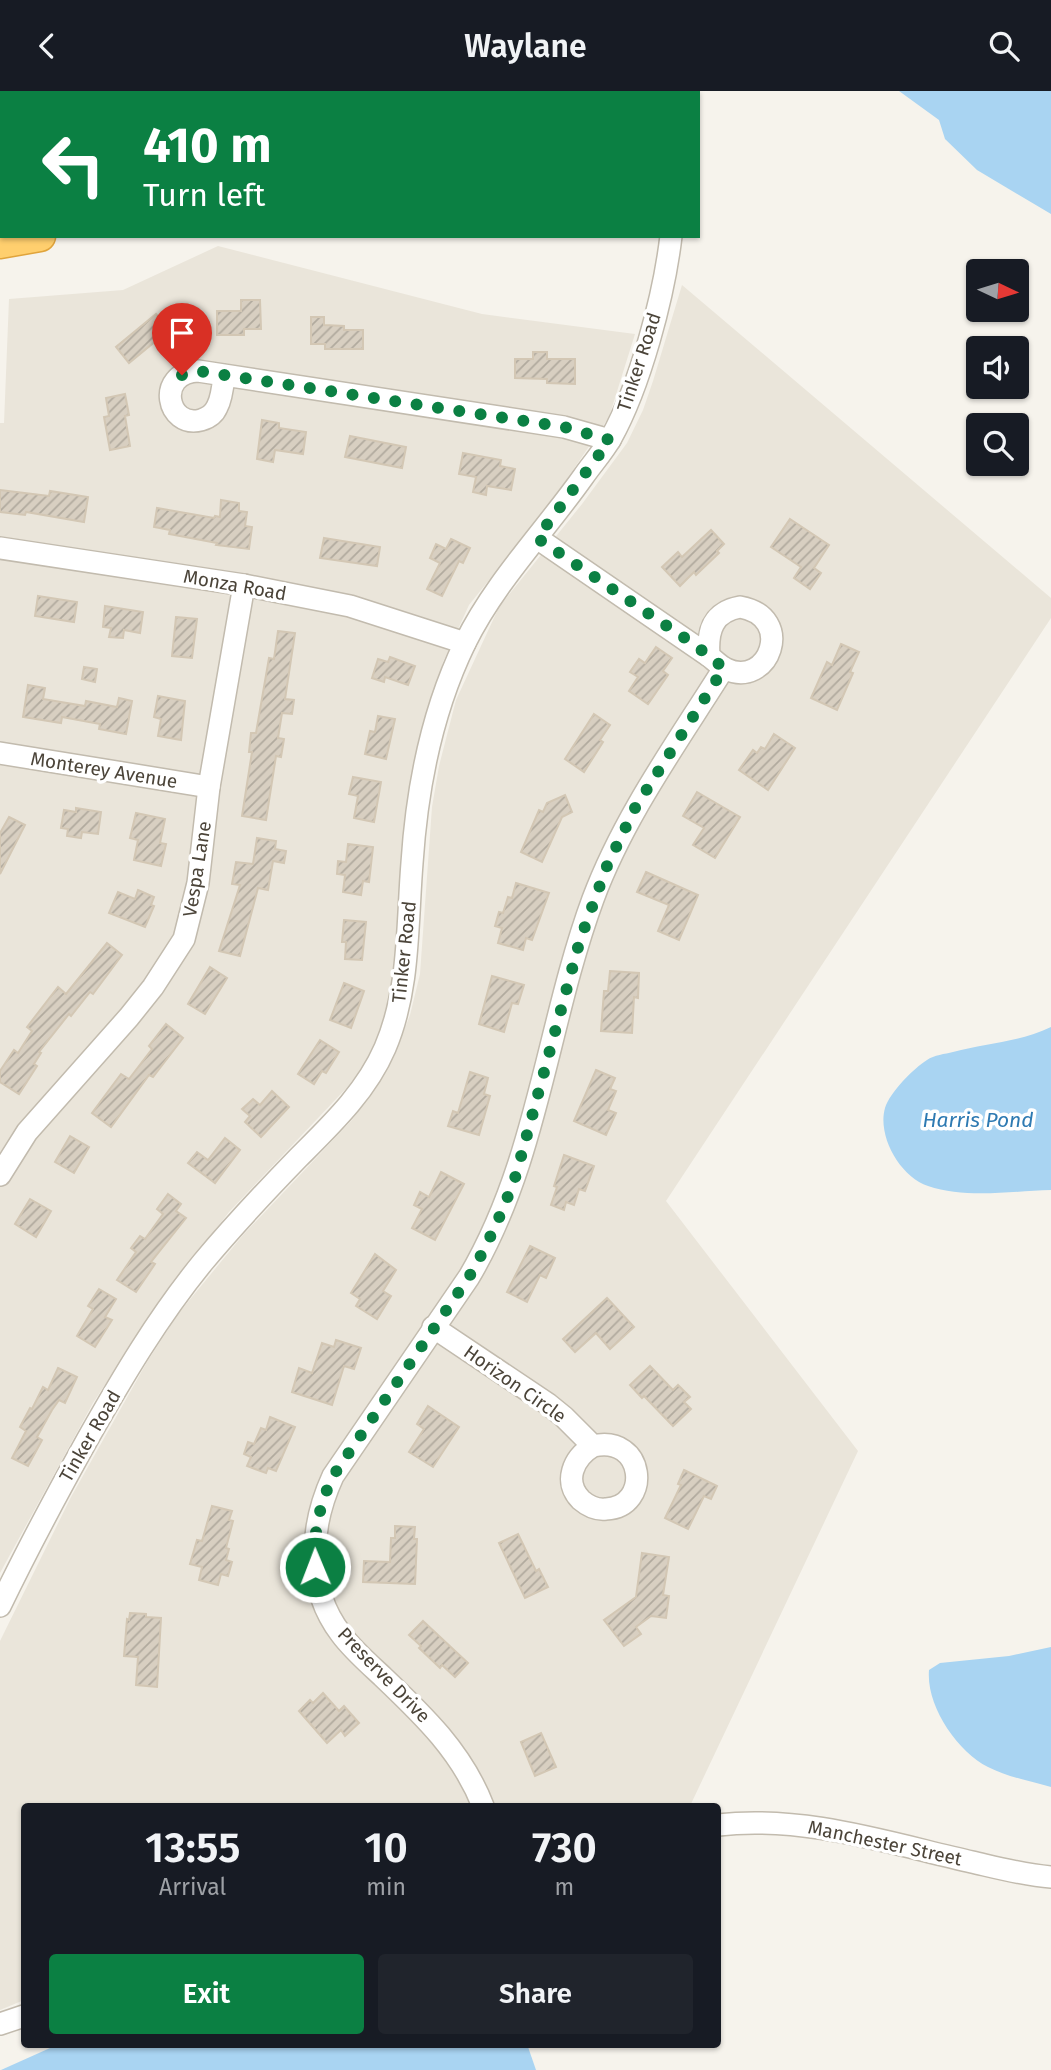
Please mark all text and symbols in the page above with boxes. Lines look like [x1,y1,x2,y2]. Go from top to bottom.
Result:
icon: back [28,27,66,65]
text: Waylane [464,27,587,65]
icon: search [985,27,1023,65]
text: 410 m [143,116,272,175]
icon: left [28,119,119,210]
text: Turn left [143,176,265,214]
north arrow [966,259,1029,322]
map controls [966,259,1029,476]
pin [152,303,212,375]
street label: Tinker Road [612,310,666,414]
icon: arrive [163,314,201,352]
button: sound [966,336,1029,399]
button: search [966,413,1029,476]
street label: Monza Road [182,565,288,605]
street label: Monterey Avenue [29,747,179,793]
street label: Vespa Lane [178,819,216,919]
street label: Tinker Road [387,900,421,1004]
water label: Harris Pond [922,1107,1034,1133]
street label: Horizon Circle [459,1340,571,1428]
street label: Tinker Road [54,1386,126,1486]
position arrow [278,1530,352,1604]
street label: Preserve Drive [333,1623,435,1727]
street label: Manchester Street [806,1815,964,1871]
text: 13:55 [145,1823,240,1873]
text: 10 [364,1823,408,1873]
text: 730 [532,1823,597,1873]
text: Arrival [159,1873,226,1901]
text: min [366,1873,406,1901]
text: m [555,1873,574,1901]
button: Exit [49,1954,364,2034]
button: Share [378,1954,693,2034]

